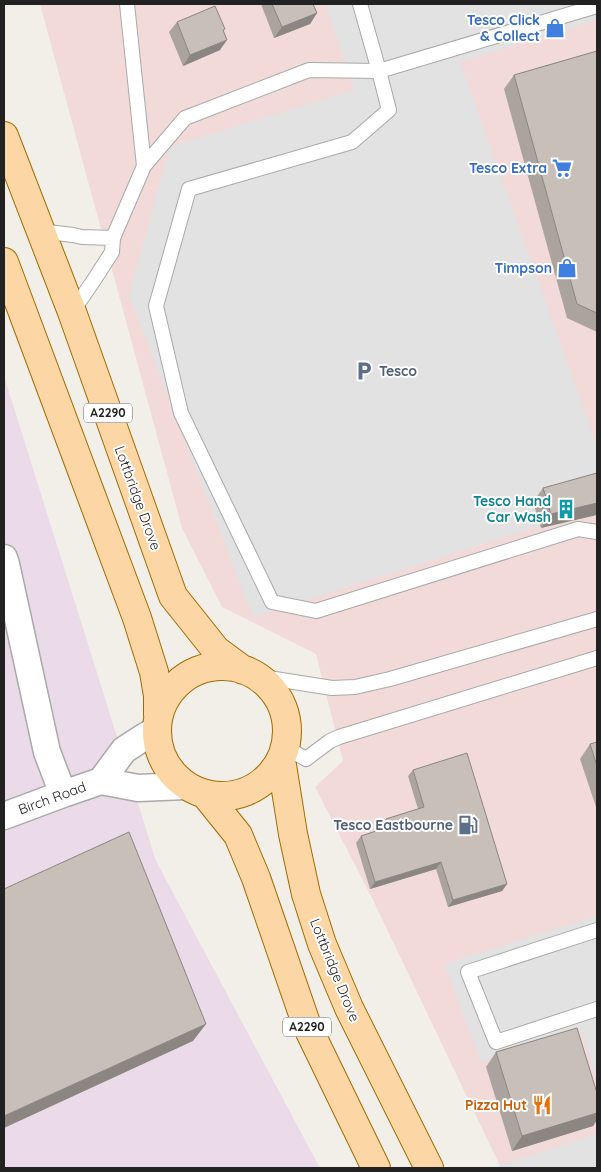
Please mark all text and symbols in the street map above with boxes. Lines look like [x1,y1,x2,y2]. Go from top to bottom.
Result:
place label: Tesco Click & Collect [467,11,540,45]
shop icon: Tesco Click & Collect [544,17,566,39]
supermarket icon: Tesco Extra [551,157,573,179]
place label: Tesco Extra [469,159,547,177]
shop icon: Timpson [556,257,578,279]
place label: Timpson [494,259,552,277]
parking icon: Tesco [353,360,375,382]
place label: Tesco [379,362,417,380]
road number: A2290 [84,403,132,422]
street label: Lottbridge Drove [111,443,165,553]
place label: Tesco Hand Car Wash [473,492,551,526]
building icon: Tesco Hand Car Wash [555,498,577,520]
street label: Birch Road [16,777,88,819]
fuel station icon: Tesco Eastbourne [457,814,479,836]
place label: Tesco Eastbourne [333,816,453,834]
street label: Lottbridge Drove [306,916,364,1024]
road number: A2290 [283,1018,331,1036]
restaurant icon: Pizza Hut [531,1094,553,1116]
place label: Pizza Hut [465,1096,527,1114]

